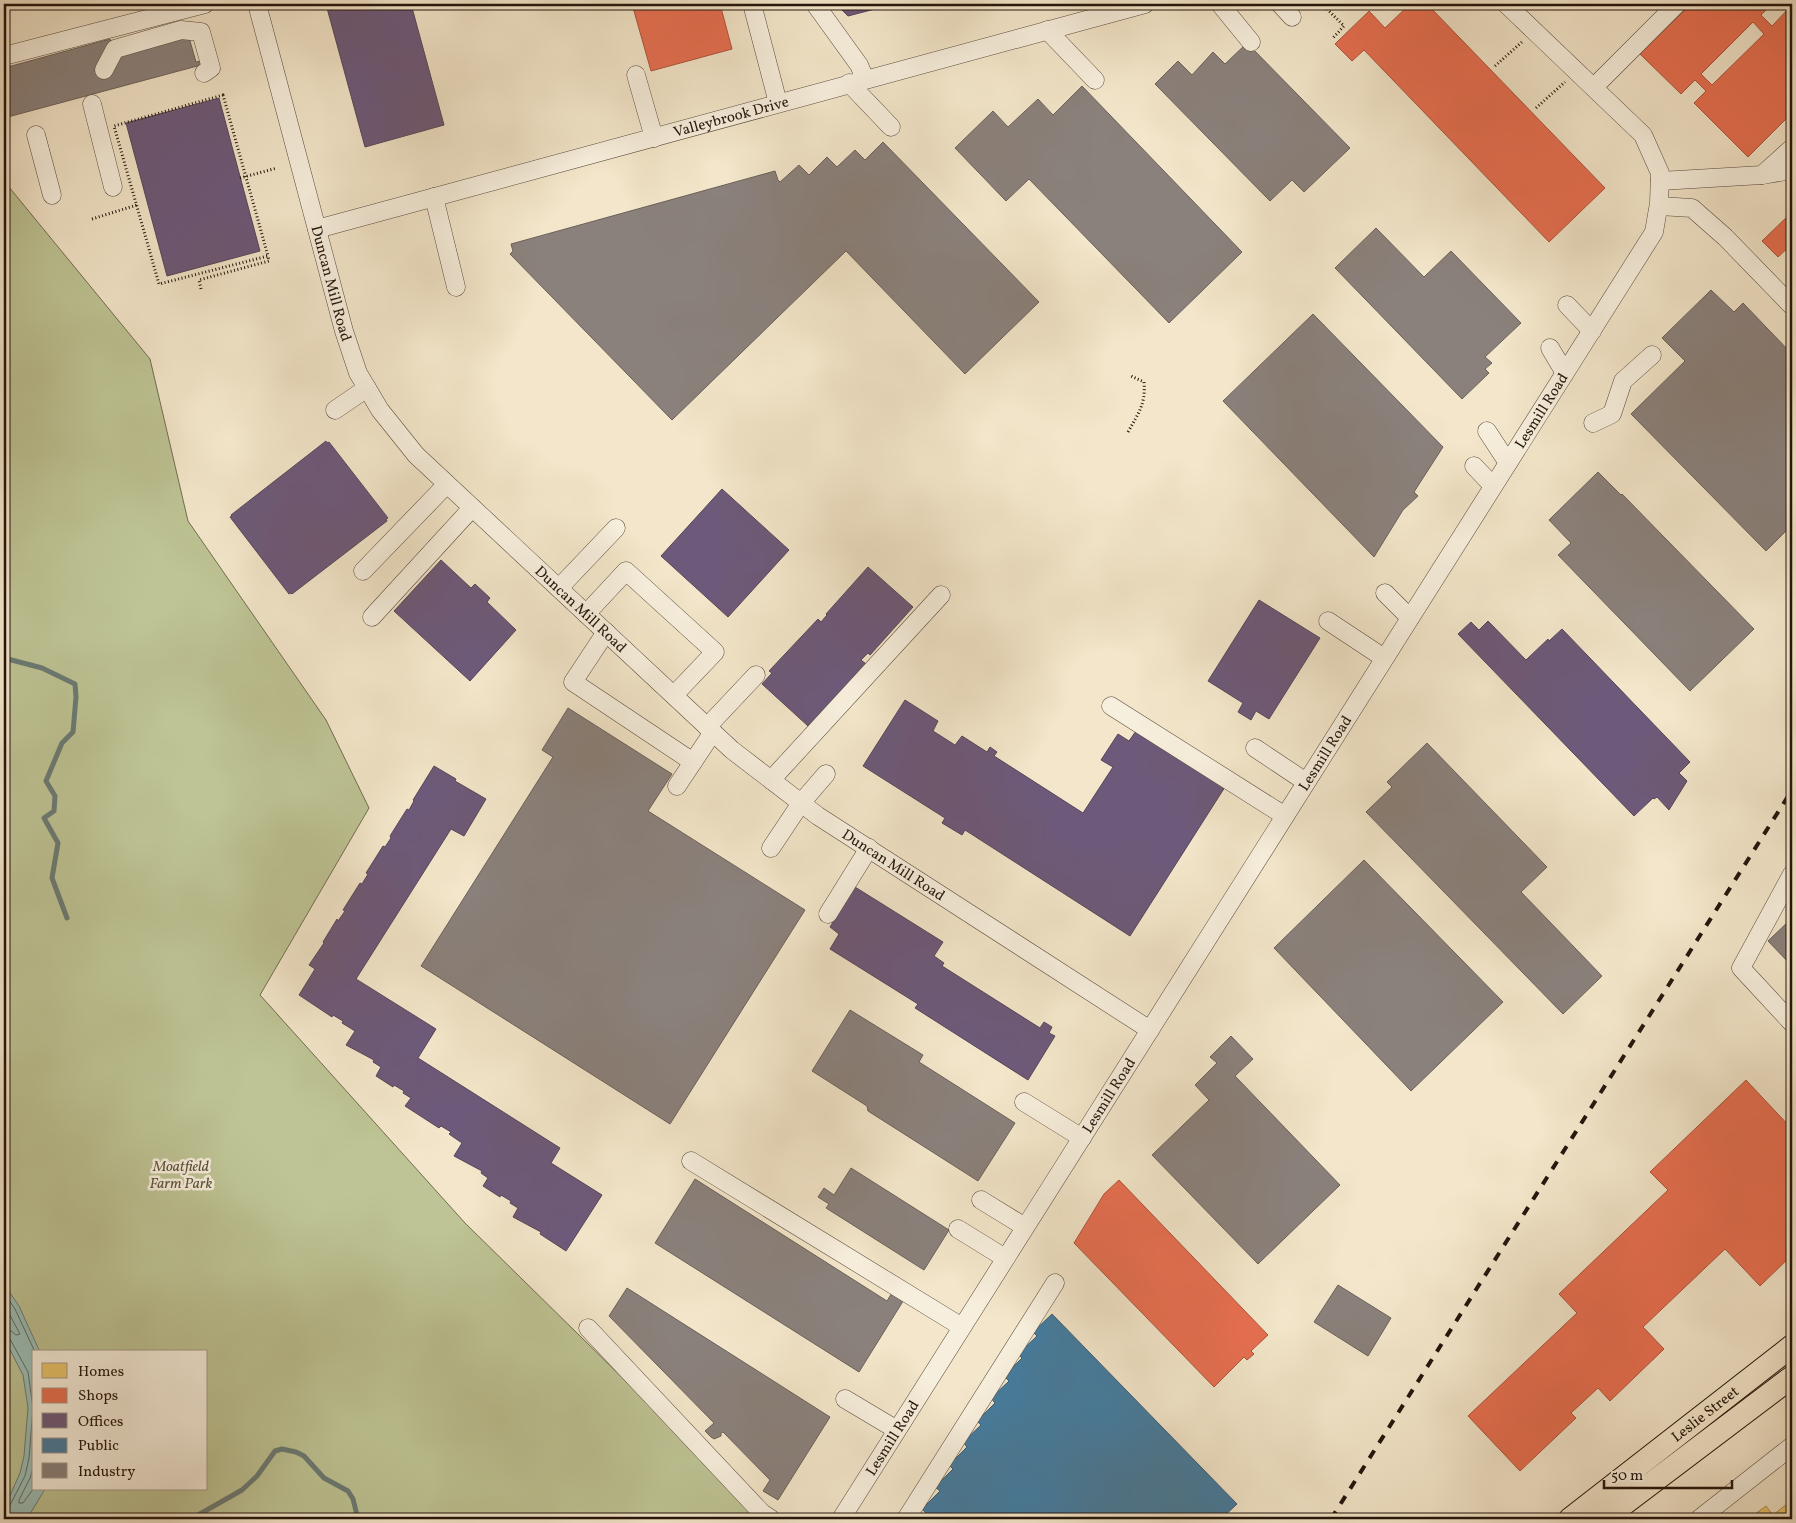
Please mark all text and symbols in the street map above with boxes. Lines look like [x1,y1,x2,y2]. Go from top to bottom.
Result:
street label: Valleybrook Drive [671,92,791,144]
street label: Duncan Mill Road [304,223,356,344]
street label: Lesmill Road [1511,370,1574,453]
street label: Duncan Mill Road [529,562,631,658]
street label: Lesmill Road [1294,712,1358,796]
street label: Duncan Mill Road [837,825,949,907]
street label: Lesmill Road [1078,1054,1142,1138]
park label: Moatfield Farm Park [150,1157,212,1195]
legend [32,1350,208,1490]
text: Homes [78,1362,124,1383]
street label: Leslie Street [1668,1382,1744,1448]
text: Shops [78,1386,118,1407]
street label: Lesmill Road [862,1397,925,1480]
text: Offices [78,1412,123,1433]
text: Public [78,1436,119,1457]
scale bar [1604,1458,1731,1490]
text: Industry [78,1462,135,1483]
text: 50 m [1611,1466,1643,1487]

